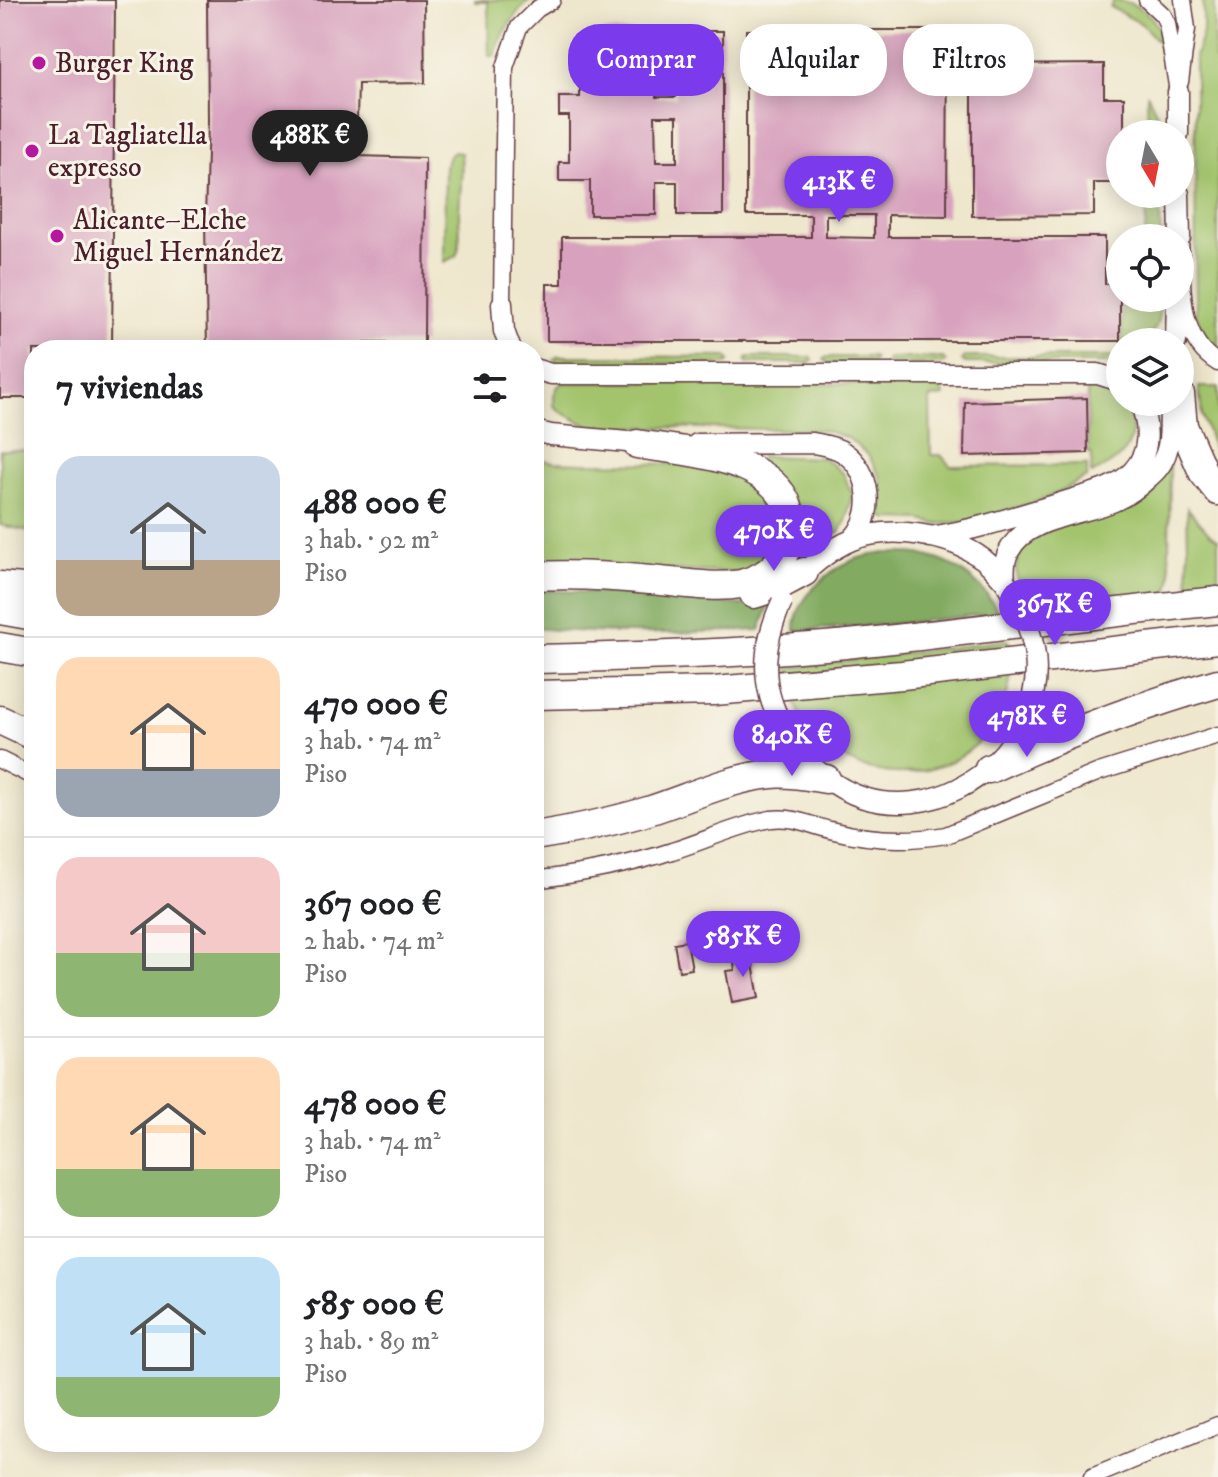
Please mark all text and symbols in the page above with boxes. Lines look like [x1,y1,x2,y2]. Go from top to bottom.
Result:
chip: Comprar [568,24,724,96]
chip: Alquilar [740,24,887,96]
chip: Filtros [903,24,1034,96]
place label: Burger King [55,46,194,81]
marker: Burger King [30,54,48,72]
pin: 488K € [245,110,375,178]
place label: La Tagliatella expresso [48,118,207,185]
text: 488K € [270,119,350,152]
north arrow [1106,120,1194,208]
map controls [1106,120,1194,416]
marker: La Tagliatella expresso [23,142,41,160]
pin: 413K € [774,156,904,224]
text: 413K € [802,165,876,198]
place label: Alicante–Elche Miguel Hernández [73,203,283,270]
button: locate [1106,224,1194,312]
marker: Alicante–Elche Miguel Hernández [48,227,66,245]
button: layers [1106,328,1194,416]
icon: filters [468,366,512,410]
text: 7 viviendas [56,367,203,409]
text: 488 000 € [304,482,447,524]
icon: home [120,488,216,584]
pin: 470K € [709,505,839,573]
text: 470K € [734,514,814,547]
text: 3 hab. · 92 m² [304,524,438,557]
text: Piso [304,557,347,590]
pin: 367K € [990,579,1120,647]
text: 367K € [1017,588,1093,621]
text: 470 000 € [304,683,448,725]
icon: home [120,689,216,785]
pin: 478K € [962,691,1092,759]
text: 478K € [987,700,1067,733]
pin: 840K € [727,710,857,778]
text: 840K € [751,719,833,752]
text: 3 hab. · 74 m² [304,725,441,758]
text: Piso [304,758,347,791]
text: 367 000 € [304,883,442,925]
icon: home [120,889,216,985]
pin: 585K € [678,911,808,979]
text: 585K € [704,920,782,953]
text: 2 hab. · 74 m² [304,925,444,958]
text: Piso [304,958,347,991]
text: 478 000 € [304,1083,447,1125]
icon: home [120,1089,216,1185]
text: 3 hab. · 74 m² [304,1125,441,1158]
text: Piso [304,1158,347,1191]
text: 585 000 € [304,1283,444,1325]
icon: home [120,1289,216,1385]
text: 3 hab. · 89 m² [304,1325,438,1358]
text: Piso [304,1358,347,1391]

